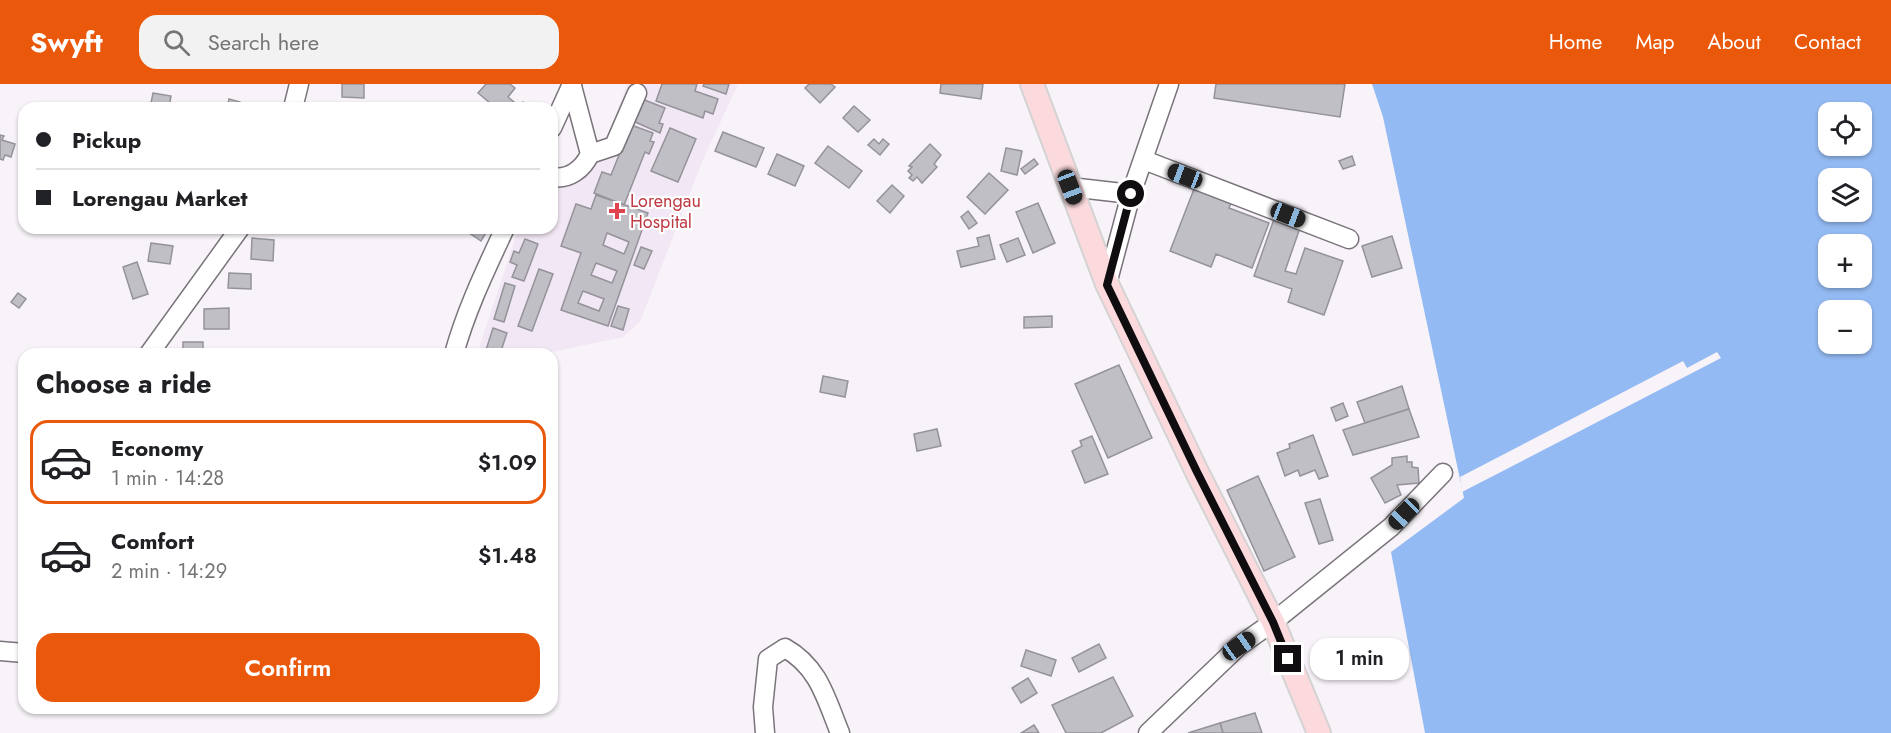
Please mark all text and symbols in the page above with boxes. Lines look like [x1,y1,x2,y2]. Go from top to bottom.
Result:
search box [139,15,559,69]
text: Swyft [30,22,103,63]
icon: search [160,26,193,59]
text: Search here [208,26,319,58]
text: Home [1549,27,1602,57]
text: Map [1635,27,1675,57]
text: About [1708,27,1761,57]
text: Contact [1794,27,1861,57]
map controls [1818,102,1872,354]
button: locate [1818,102,1872,156]
text: Pickup [72,124,141,156]
car [1165,161,1205,191]
car [1055,167,1085,207]
button: layers [1818,168,1872,222]
route start [1117,180,1144,207]
text: Lorengau Market [72,182,248,214]
place label: Lorengau Hospital [630,188,701,235]
car [1268,200,1308,230]
marker: Lorengau Hospital [608,202,626,220]
button: + [1818,234,1872,288]
button: − [1818,300,1872,354]
text: Choose a ride [36,364,211,403]
text: Economy [111,432,203,464]
icon: car [39,435,93,489]
text: $1.09 [478,446,537,478]
text: 1 min · 14:28 [111,464,224,493]
car [1385,495,1423,533]
text: Comfort [111,525,194,557]
icon: car [39,528,93,582]
text: $1.48 [478,539,537,571]
text: 2 min · 14:29 [111,557,227,586]
car [1219,628,1259,664]
button: Confirm [36,633,540,702]
callout: 1 min [1309,638,1408,680]
text: 1 min [1335,644,1384,673]
route end [1274,645,1301,672]

